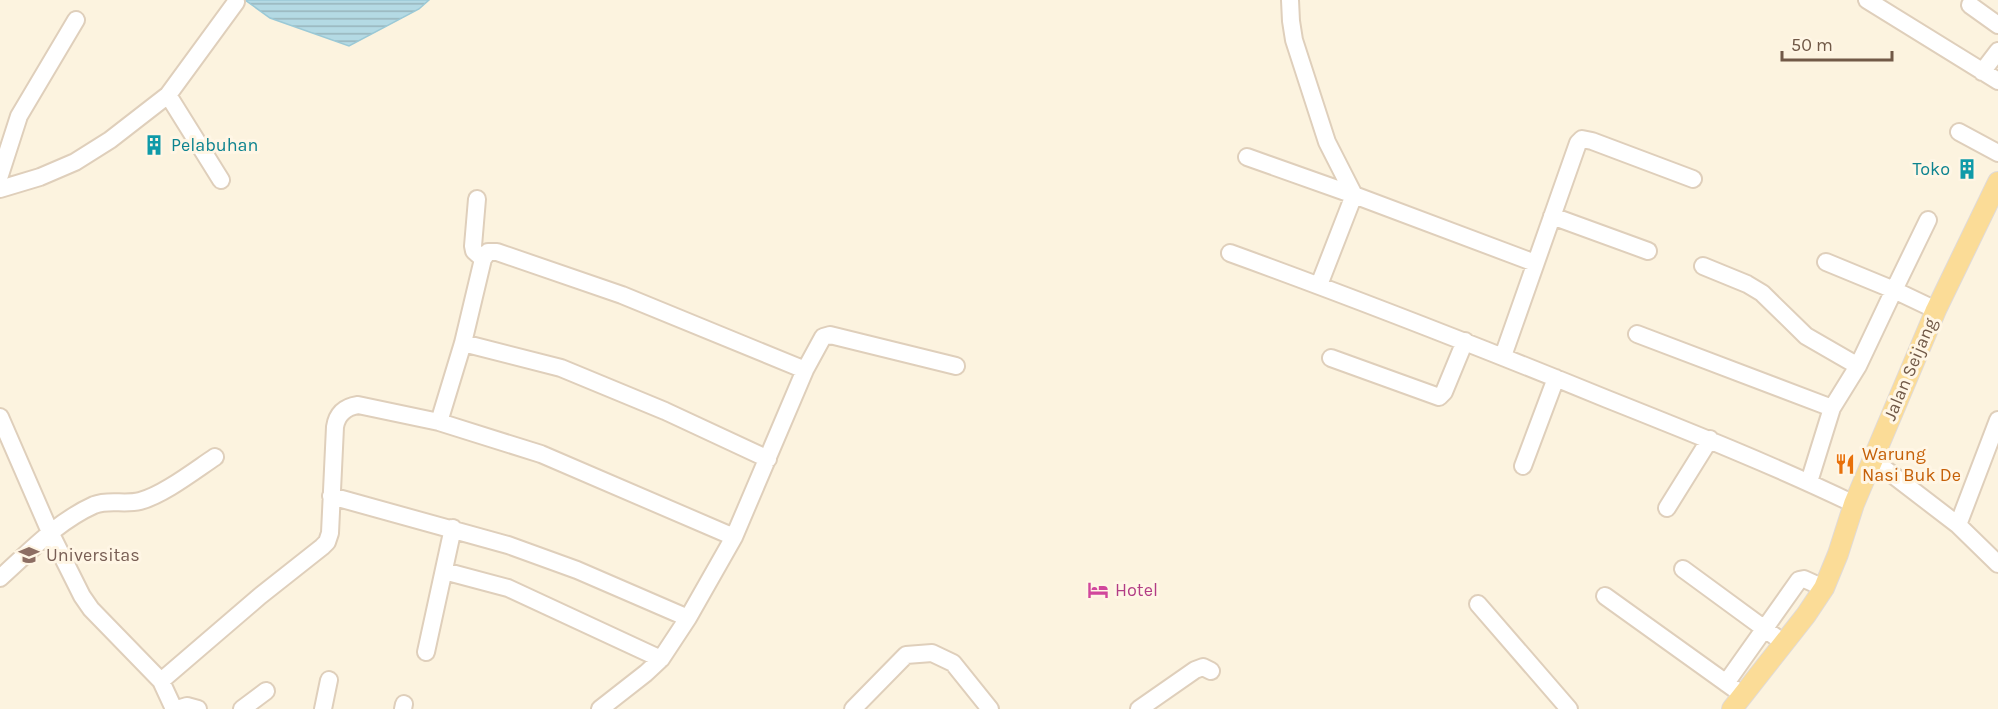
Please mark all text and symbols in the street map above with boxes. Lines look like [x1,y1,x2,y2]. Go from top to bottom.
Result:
scale bar [1782,24,1892,62]
text: 50 m [1791,34,1833,56]
building icon: Pelabuhan [142,133,166,157]
place label: Pelabuhan [171,134,258,156]
building icon: Toko [1955,157,1979,181]
place label: Toko [1913,158,1950,180]
street label: Jalan Seijang [1879,314,1941,424]
place label: Warung Nasi Buk De [1862,443,1961,486]
restaurant icon: Warung Nasi Buk De [1833,452,1857,476]
school or university icon: Universitas [17,543,41,567]
place label: Universitas [46,544,140,566]
hotel icon: Hotel [1086,578,1110,602]
place label: Hotel [1115,579,1158,601]

